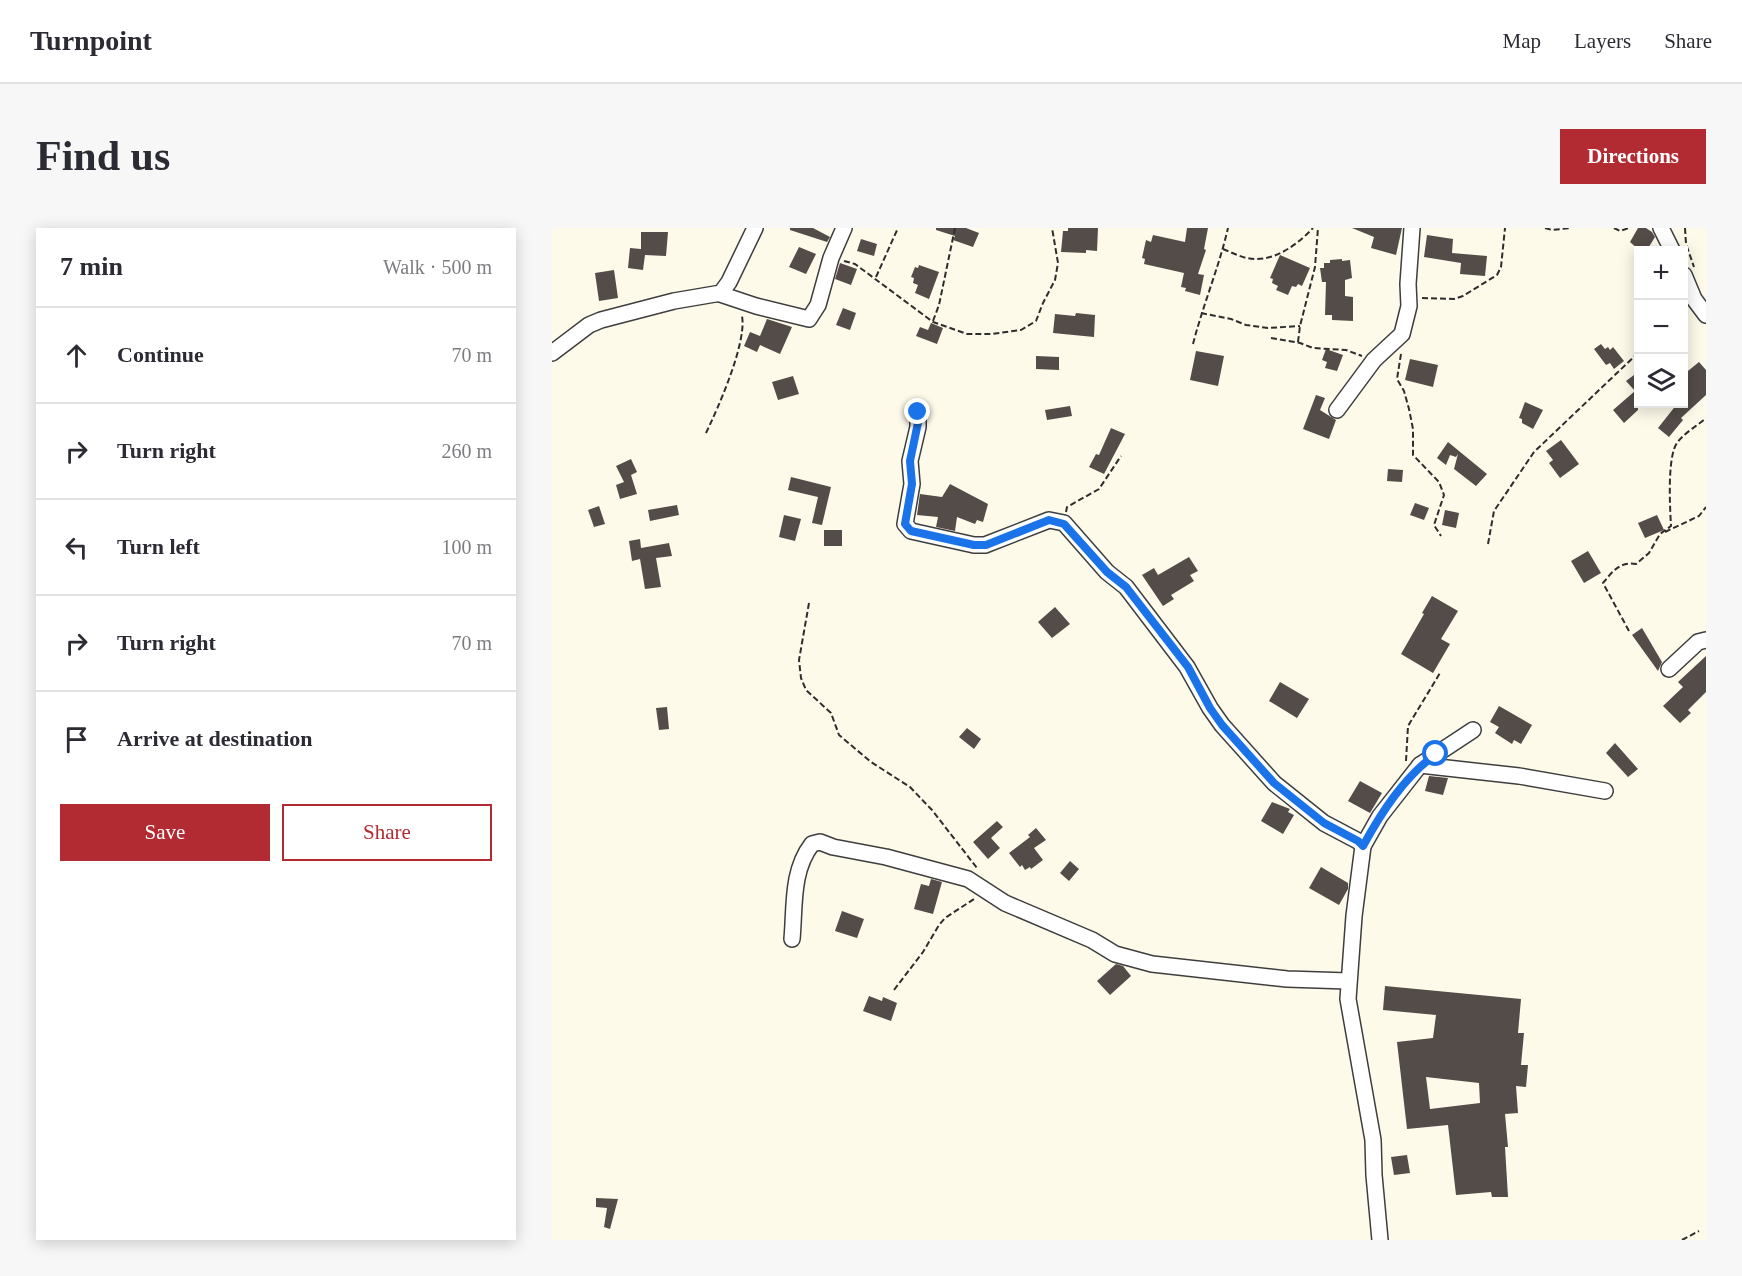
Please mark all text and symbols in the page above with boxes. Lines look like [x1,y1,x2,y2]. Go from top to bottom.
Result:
text: Turnpoint [30,25,152,56]
text: Map [1503,29,1541,53]
text: Layers [1574,29,1631,53]
text: Share [1664,29,1712,53]
button: Directions [1560,129,1706,184]
text: Find us [36,133,170,179]
map controls [1634,246,1688,408]
button: + [1634,246,1688,300]
text: 7 min [60,252,123,281]
text: Walk · 500 m [383,256,492,278]
button: − [1634,300,1688,354]
icon: ahead [60,339,93,372]
text: Continue [117,342,204,367]
text: 70 m [451,344,492,366]
button: layers [1634,354,1688,408]
route end [904,398,930,424]
icon: right [60,435,93,468]
text: Turn right [117,438,216,463]
text: 260 m [441,440,492,462]
icon: left [60,531,93,564]
text: Turn left [117,534,200,559]
text: 100 m [441,536,492,558]
icon: right [60,627,93,660]
text: Turn right [117,630,216,655]
text: 70 m [451,632,492,654]
icon: arrive [60,723,93,756]
text: Arrive at destination [117,726,313,751]
route start [1422,740,1448,766]
button: Save [60,804,270,861]
button: Share [282,804,492,861]

